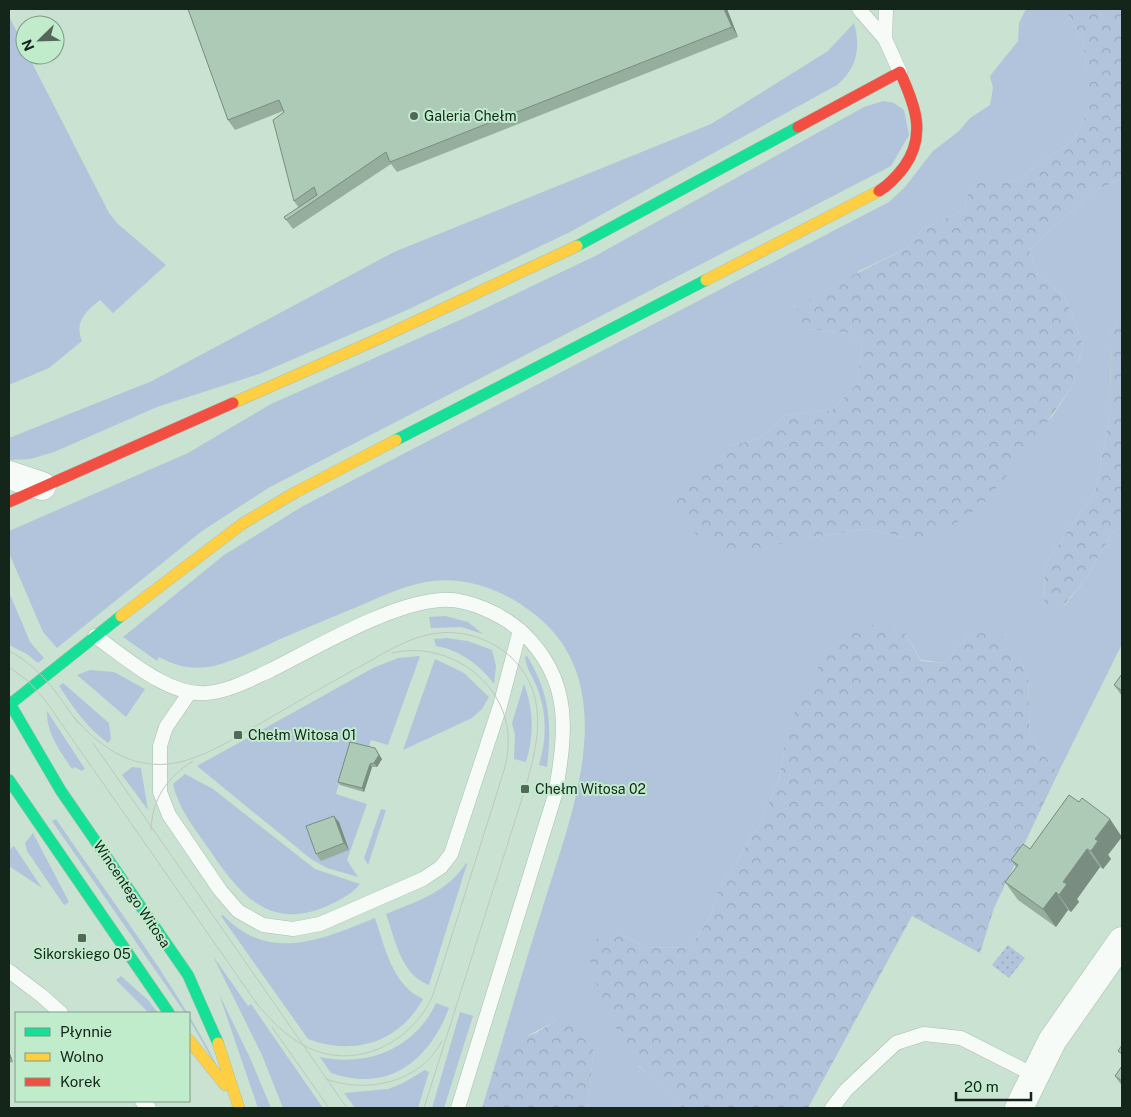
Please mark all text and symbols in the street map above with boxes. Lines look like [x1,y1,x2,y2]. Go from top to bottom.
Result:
north arrow [15,15,65,65]
text: N [19,37,38,53]
place label: Galeria Chełm [424,108,517,124]
marker: Galeria Chełm [408,110,420,122]
place label: Chełm Witosa 01 [248,727,356,743]
marker: Chełm Witosa 01 [232,729,244,741]
place label: Chełm Witosa 02 [535,781,646,797]
marker: Chełm Witosa 02 [519,783,531,795]
street label: Wincentego Witosa [90,837,174,951]
marker: Sikorskiego 05 [76,932,88,944]
place label: Sikorskiego 05 [33,946,131,962]
legend [15,1012,190,1102]
text: Płynnie [60,1023,112,1040]
text: Wolno [60,1048,104,1065]
scale bar [956,1070,1031,1102]
text: Korek [60,1073,101,1090]
text: 20 m [964,1078,999,1095]

